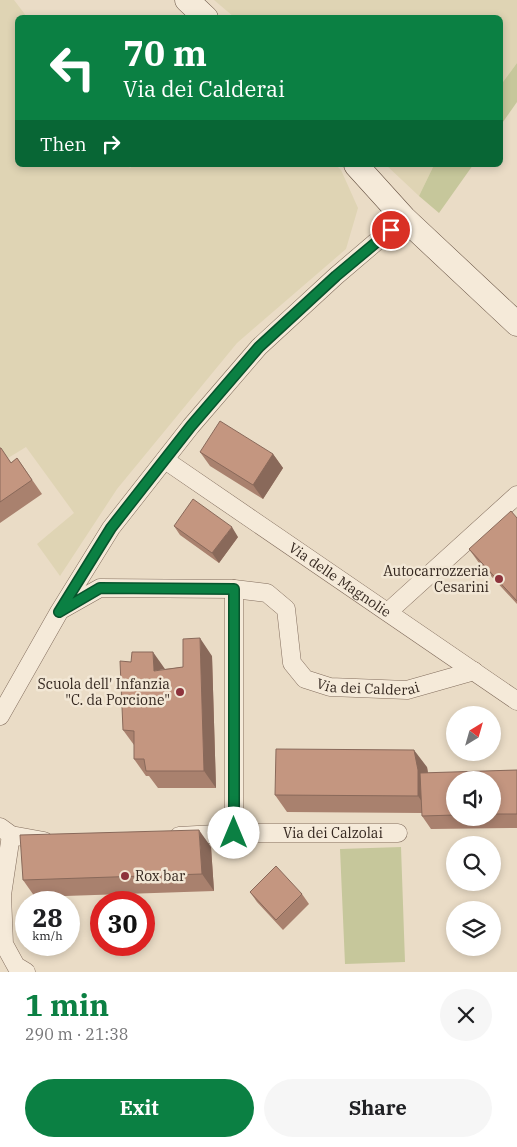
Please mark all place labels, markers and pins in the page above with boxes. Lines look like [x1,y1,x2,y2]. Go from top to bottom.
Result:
pin [370,209,412,251]
place label: Autocarrozzeria Cesarini [383,562,489,596]
marker: Autocarrozzeria Cesarini [493,573,505,585]
place label: Scuola dell' Infanzia "C. da Porcione" [38,675,170,709]
marker: Scuola dell' Infanzia "C. da Porcione" [174,686,186,698]
place label: Rox bar [135,867,186,885]
marker: Rox bar [119,870,131,882]

